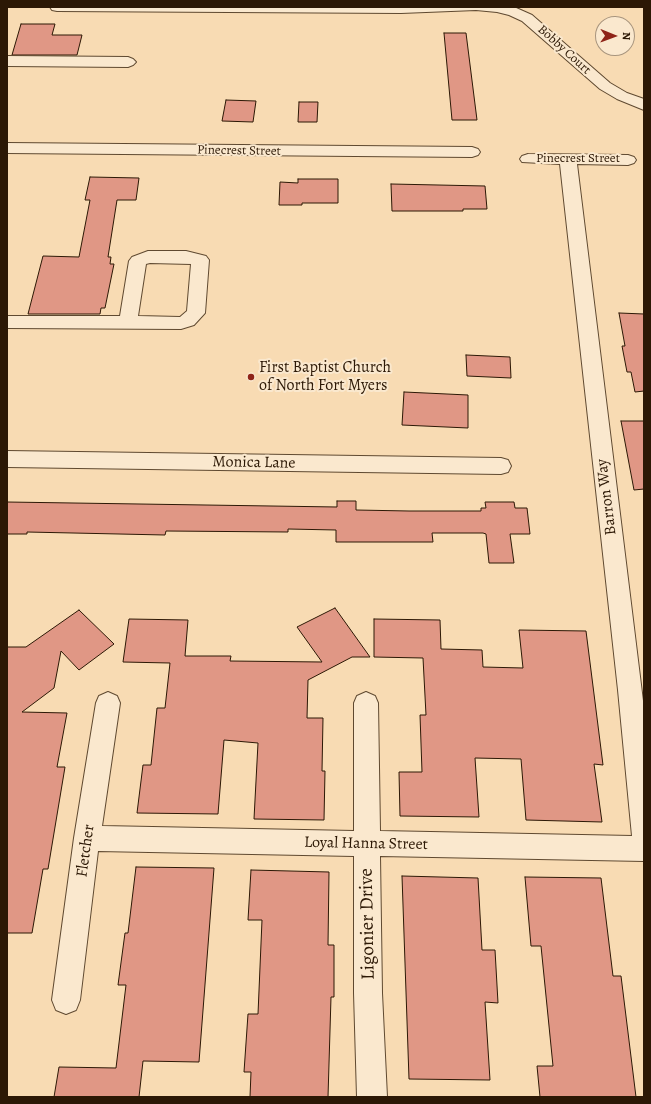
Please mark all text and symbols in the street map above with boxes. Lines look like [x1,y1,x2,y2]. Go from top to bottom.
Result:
north arrow [595,16,635,56]
street label: Bobby Court [534,22,594,78]
text: N [619,32,634,40]
street label: Pinecrest Street [197,142,281,160]
street label: Pinecrest Street [536,151,620,167]
place label: First Baptist Church of North Fort Myers [259,358,391,396]
marker: First Baptist Church of North Fort Myers [246,372,256,382]
street label: Monica Lane [212,453,296,473]
street label: Barron Way [593,458,621,536]
street label: Fletcher [73,823,99,879]
street label: Loyal Hanna Street [304,833,428,855]
street label: Ligonier Drive [356,868,380,980]

